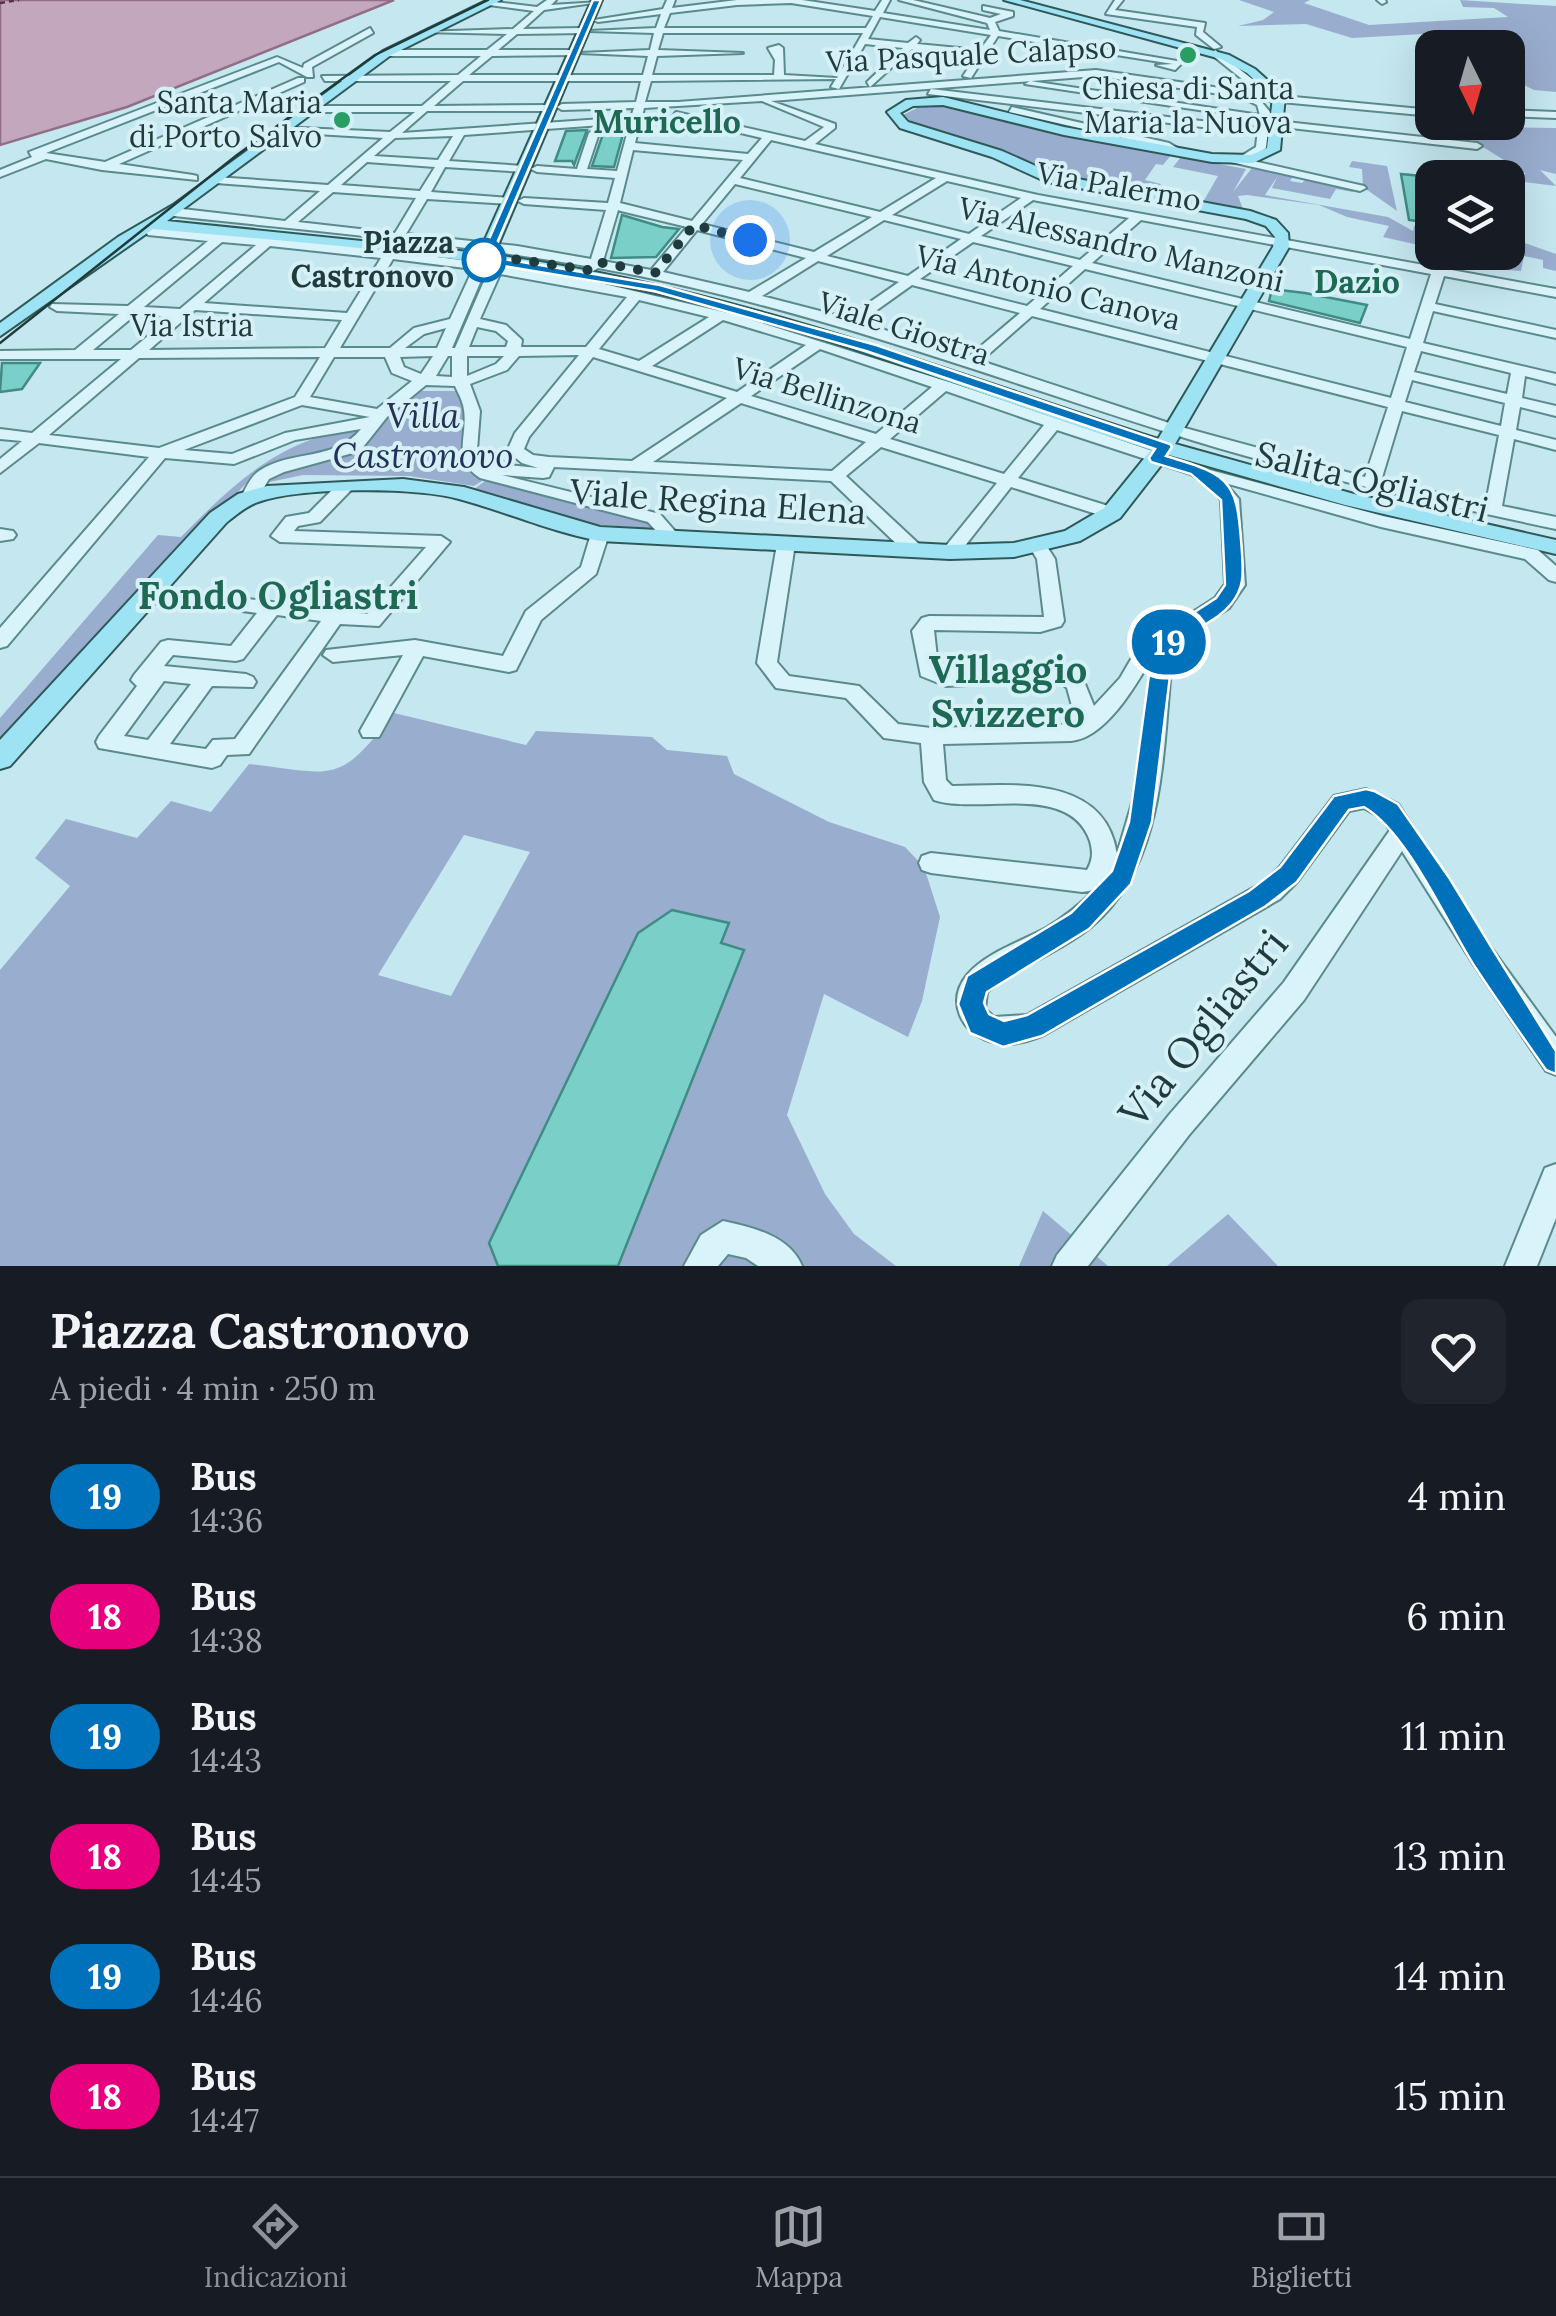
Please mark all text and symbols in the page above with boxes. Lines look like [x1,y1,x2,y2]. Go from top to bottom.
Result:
street label: Via Pasquale Calapso [824,27,1117,81]
north arrow [1415,30,1525,140]
map controls [1415,30,1525,270]
marker: Chiesa di Santa Maria la Nuova [1177,44,1199,66]
place label: Chiesa di Santa Maria la Nuova [1082,69,1294,141]
place label: Santa Maria di Porto Salvo [129,83,322,155]
district label: Muricello [593,101,741,142]
marker: Santa Maria di Porto Salvo [331,109,353,131]
street label: Via Palermo [1033,153,1204,219]
button: layers [1415,160,1525,270]
street label: Via Alessandro Manzoni [954,188,1287,300]
your location [725,215,775,265]
place label: Piazza Castronovo [291,223,454,295]
street label: Via Antonio Canova [911,236,1184,338]
marker: Piazza Castronovo [463,239,505,281]
district label: Dazio [1314,261,1400,302]
street label: Viale Giostra [813,282,995,374]
street label: Via Istria [129,306,254,344]
street label: Via Bellinzona [727,348,926,442]
park label: Villa Castronovo [332,393,514,478]
street label: Salita Ogliastri [1251,431,1493,532]
street label: Viale Regina Elena [567,469,868,534]
district label: Fondo Ogliastri [138,571,418,620]
line badge: 19 [1124,610,1214,674]
text: 19 [1152,620,1186,665]
district label: Villaggio Svizzero [929,645,1087,737]
street label: Via Ogliastri [1106,918,1299,1139]
button: heart [1401,1299,1506,1404]
text: Piazza Castronovo [50,1300,470,1361]
text: A piedi · 4 min · 250 m [50,1368,376,1409]
text: Bus [190,1452,257,1500]
text: 4 min [1408,1472,1506,1520]
text: 19 [88,1474,122,1519]
text: 14:36 [190,1500,263,1541]
text: Bus [190,1572,257,1620]
text: 6 min [1406,1592,1506,1640]
text: 18 [88,1594,122,1639]
text: 14:38 [190,1620,263,1661]
text: Bus [190,1692,257,1740]
text: 11 min [1401,1712,1506,1760]
text: 19 [88,1714,122,1759]
text: 14:43 [190,1740,262,1781]
text: Bus [190,1812,257,1860]
text: 13 min [1393,1832,1506,1880]
text: 18 [88,1834,122,1879]
text: 14:45 [190,1860,262,1901]
text: Bus [190,1932,257,1980]
text: 14 min [1394,1952,1506,2000]
text: 19 [88,1954,122,1999]
text: 14:46 [190,1980,263,2021]
text: Bus [190,2052,257,2100]
text: 15 min [1394,2072,1506,2120]
text: 18 [88,2074,122,2119]
text: 14:47 [190,2100,259,2141]
tab: Indicazioni [204,2199,347,2295]
tab: Mappa [755,2199,843,2295]
tab: Biglietti [1251,2199,1352,2295]

